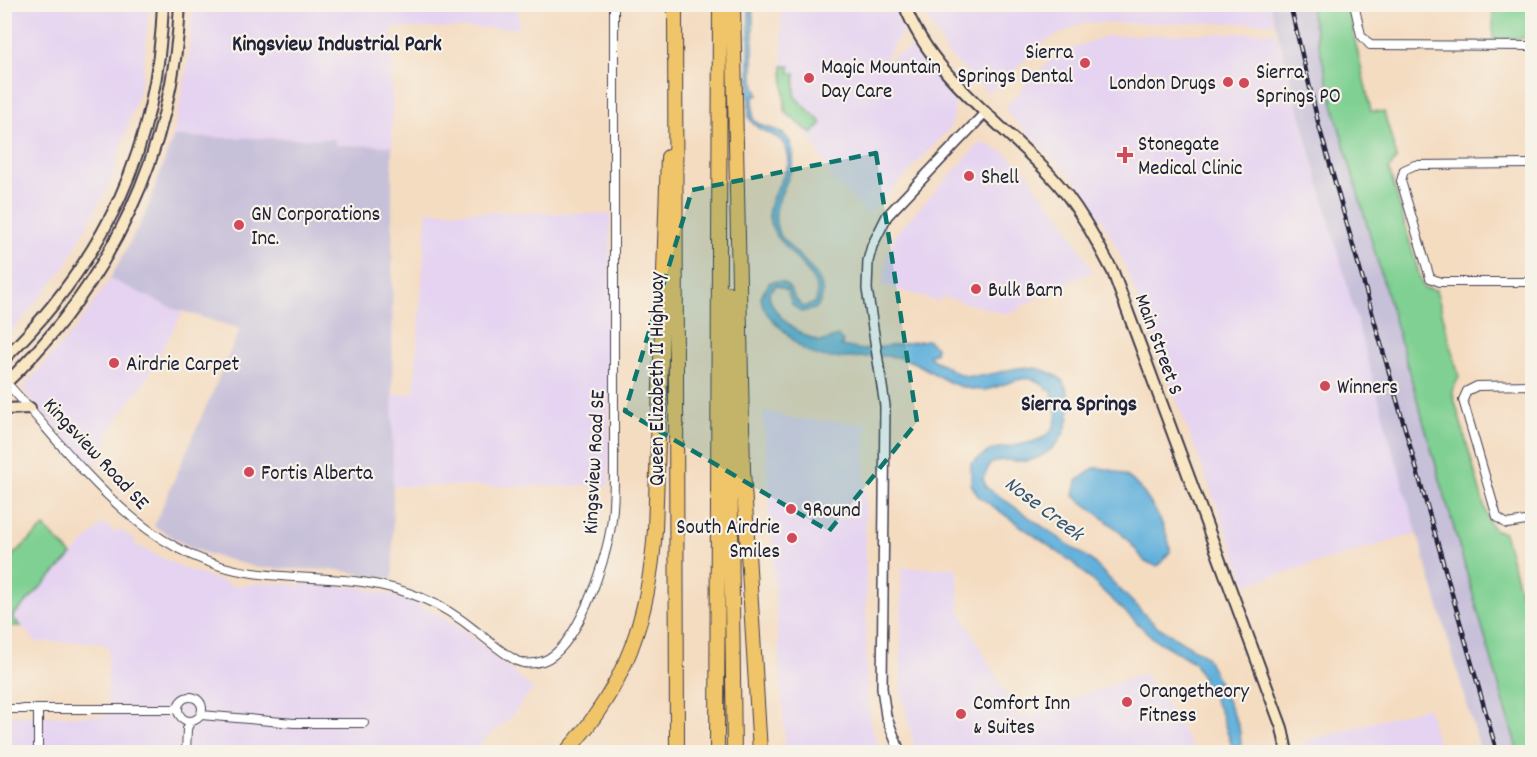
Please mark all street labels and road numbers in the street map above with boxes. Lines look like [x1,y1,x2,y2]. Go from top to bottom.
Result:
street label: Queen Elizabeth II Highway [644,271,674,486]
street label: Main Street S [1125,290,1189,400]
street label: Kingsview Road SE [577,389,615,535]
street label: Kingsview Road SE [35,392,155,518]

